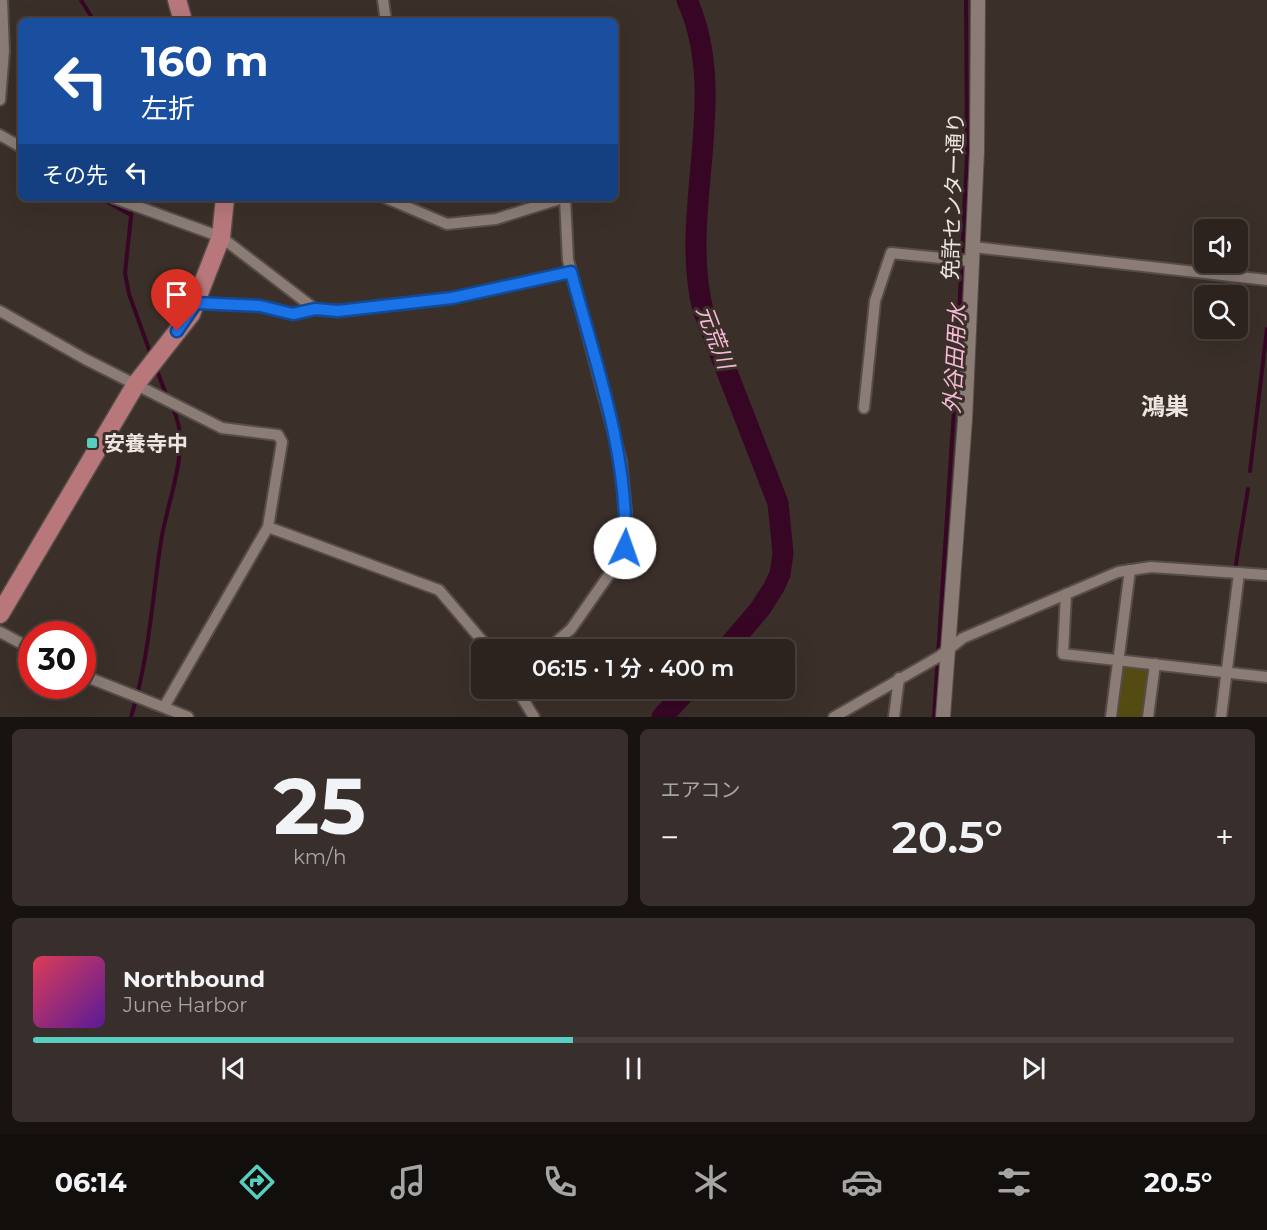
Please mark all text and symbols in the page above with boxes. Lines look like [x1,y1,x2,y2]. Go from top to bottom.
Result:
text: 160 m [141,35,269,87]
icon: left [42,42,120,120]
text: 左折 [141,92,195,125]
street label: 免許センター通り [938,112,968,280]
icon: left [120,156,153,189]
text: その先 [42,162,108,189]
map controls [1194,219,1248,339]
button: sound [1194,219,1248,273]
pin [151,269,202,331]
icon: arrive [160,278,193,311]
button: search [1194,285,1248,339]
water label: 元荒川 [691,301,740,375]
water label: 外谷田用水 [939,301,971,415]
district label: 鴻巣 [1141,392,1189,421]
place label: 安養寺中 [104,431,188,456]
marker: 安養寺中 [85,436,99,450]
position arrow [593,516,657,580]
speed limit sign: 30 [18,621,96,699]
text: 06:15 · 1 分 · 400 m [532,655,734,682]
text: 25 [274,758,366,854]
text: エアコン [661,778,741,802]
text: 20.5° [891,809,1003,864]
text: − [661,817,679,857]
text: + [1215,817,1234,857]
text: km/h [293,845,346,869]
text: Northbound [123,966,265,993]
text: June Harbor [123,993,247,1017]
icon: previous [217,1052,250,1085]
icon: pause [617,1052,650,1085]
icon: next [1017,1052,1050,1085]
icon: directions [236,1161,278,1203]
icon: music [387,1161,429,1203]
icon: phone [539,1161,581,1203]
icon: climate [690,1161,732,1203]
icon: car [841,1161,883,1203]
icon: filters [993,1161,1035,1203]
text: 06:14 [55,1166,126,1199]
text: 20.5° [1144,1166,1212,1199]

